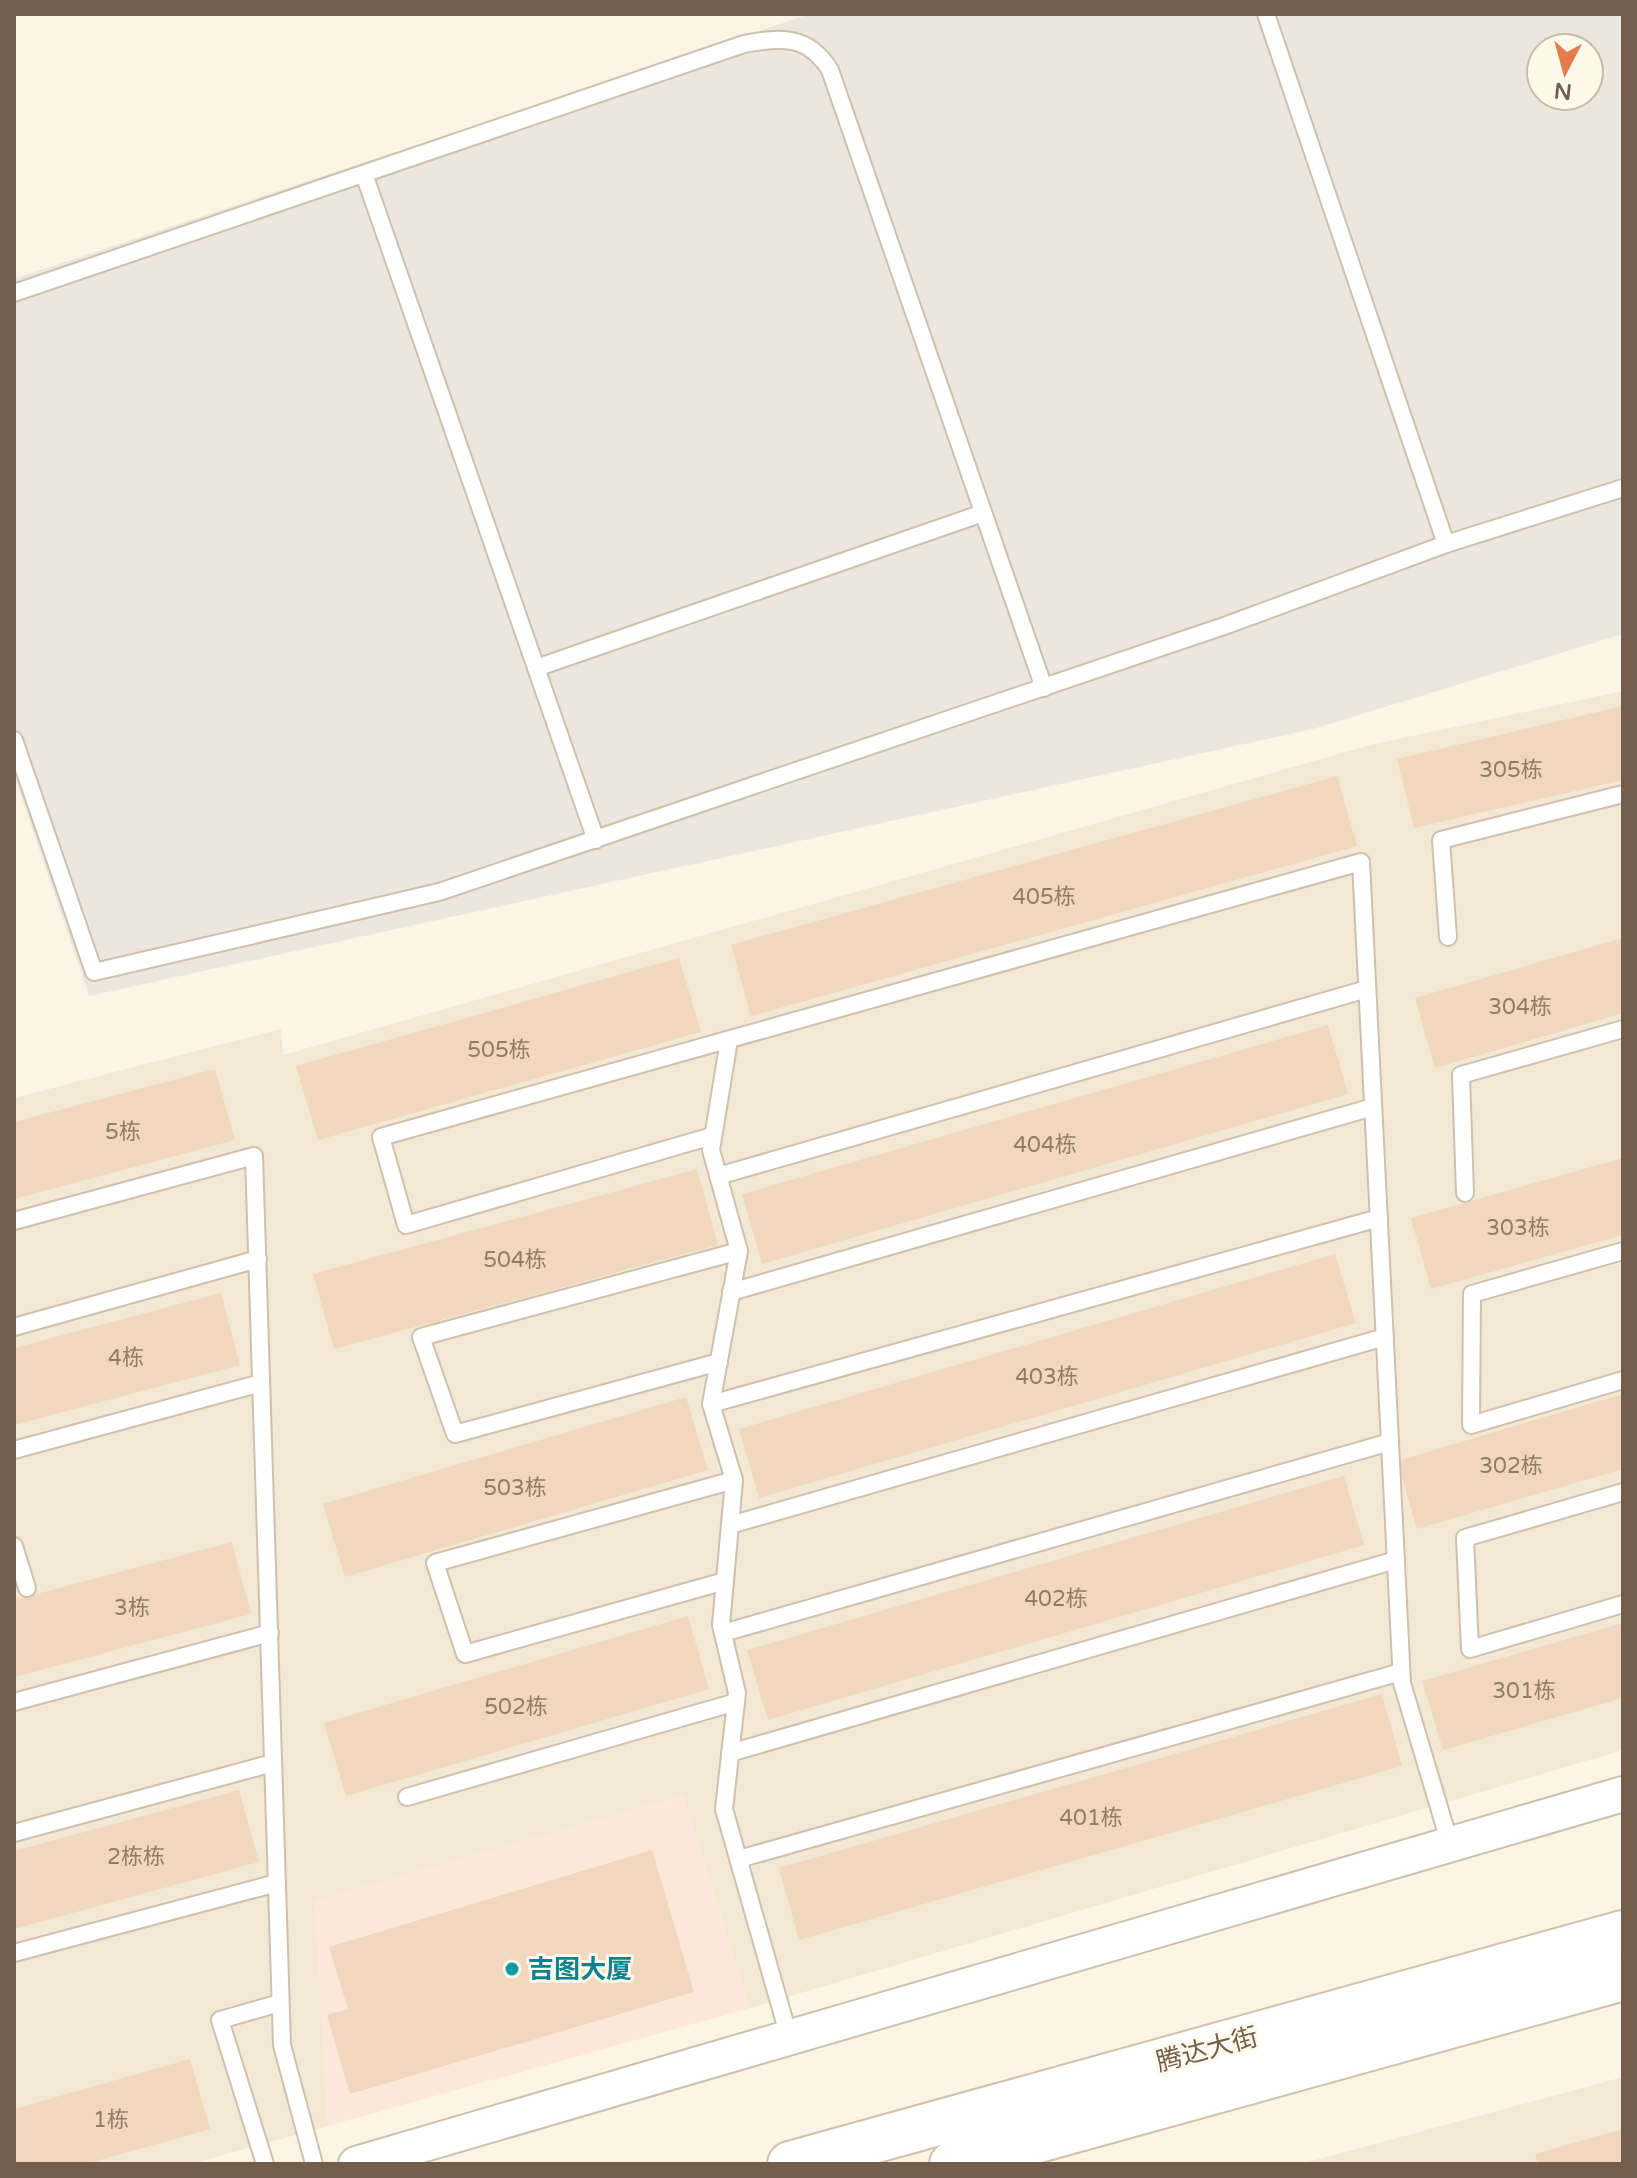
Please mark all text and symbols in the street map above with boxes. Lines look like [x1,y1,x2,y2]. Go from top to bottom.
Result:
north arrow [1525,32,1605,112]
text: N [1553,77,1573,105]
house number: 305栋 [1479,757,1543,783]
house number: 405栋 [1012,884,1076,910]
house number: 304栋 [1488,994,1552,1020]
house number: 505栋 [467,1037,531,1063]
house number: 5栋 [105,1119,141,1145]
house number: 404栋 [1013,1132,1077,1158]
house number: 303栋 [1486,1215,1550,1241]
house number: 504栋 [483,1247,547,1273]
house number: 4栋 [108,1345,144,1371]
house number: 403栋 [1015,1364,1079,1390]
house number: 302栋 [1479,1453,1543,1479]
house number: 503栋 [483,1475,547,1501]
house number: 402栋 [1024,1586,1088,1612]
house number: 3栋 [114,1595,150,1621]
house number: 301栋 [1492,1678,1556,1704]
house number: 502栋 [484,1694,548,1720]
house number: 401栋 [1059,1805,1123,1831]
house number: 2栋栋 [107,1844,165,1870]
place label: 吉图大厦 [528,1954,632,1985]
marker: 吉图大厦 [503,1960,521,1978]
street label: 腾达大街 [1153,2021,1261,2078]
house number: 1栋 [93,2107,129,2133]

